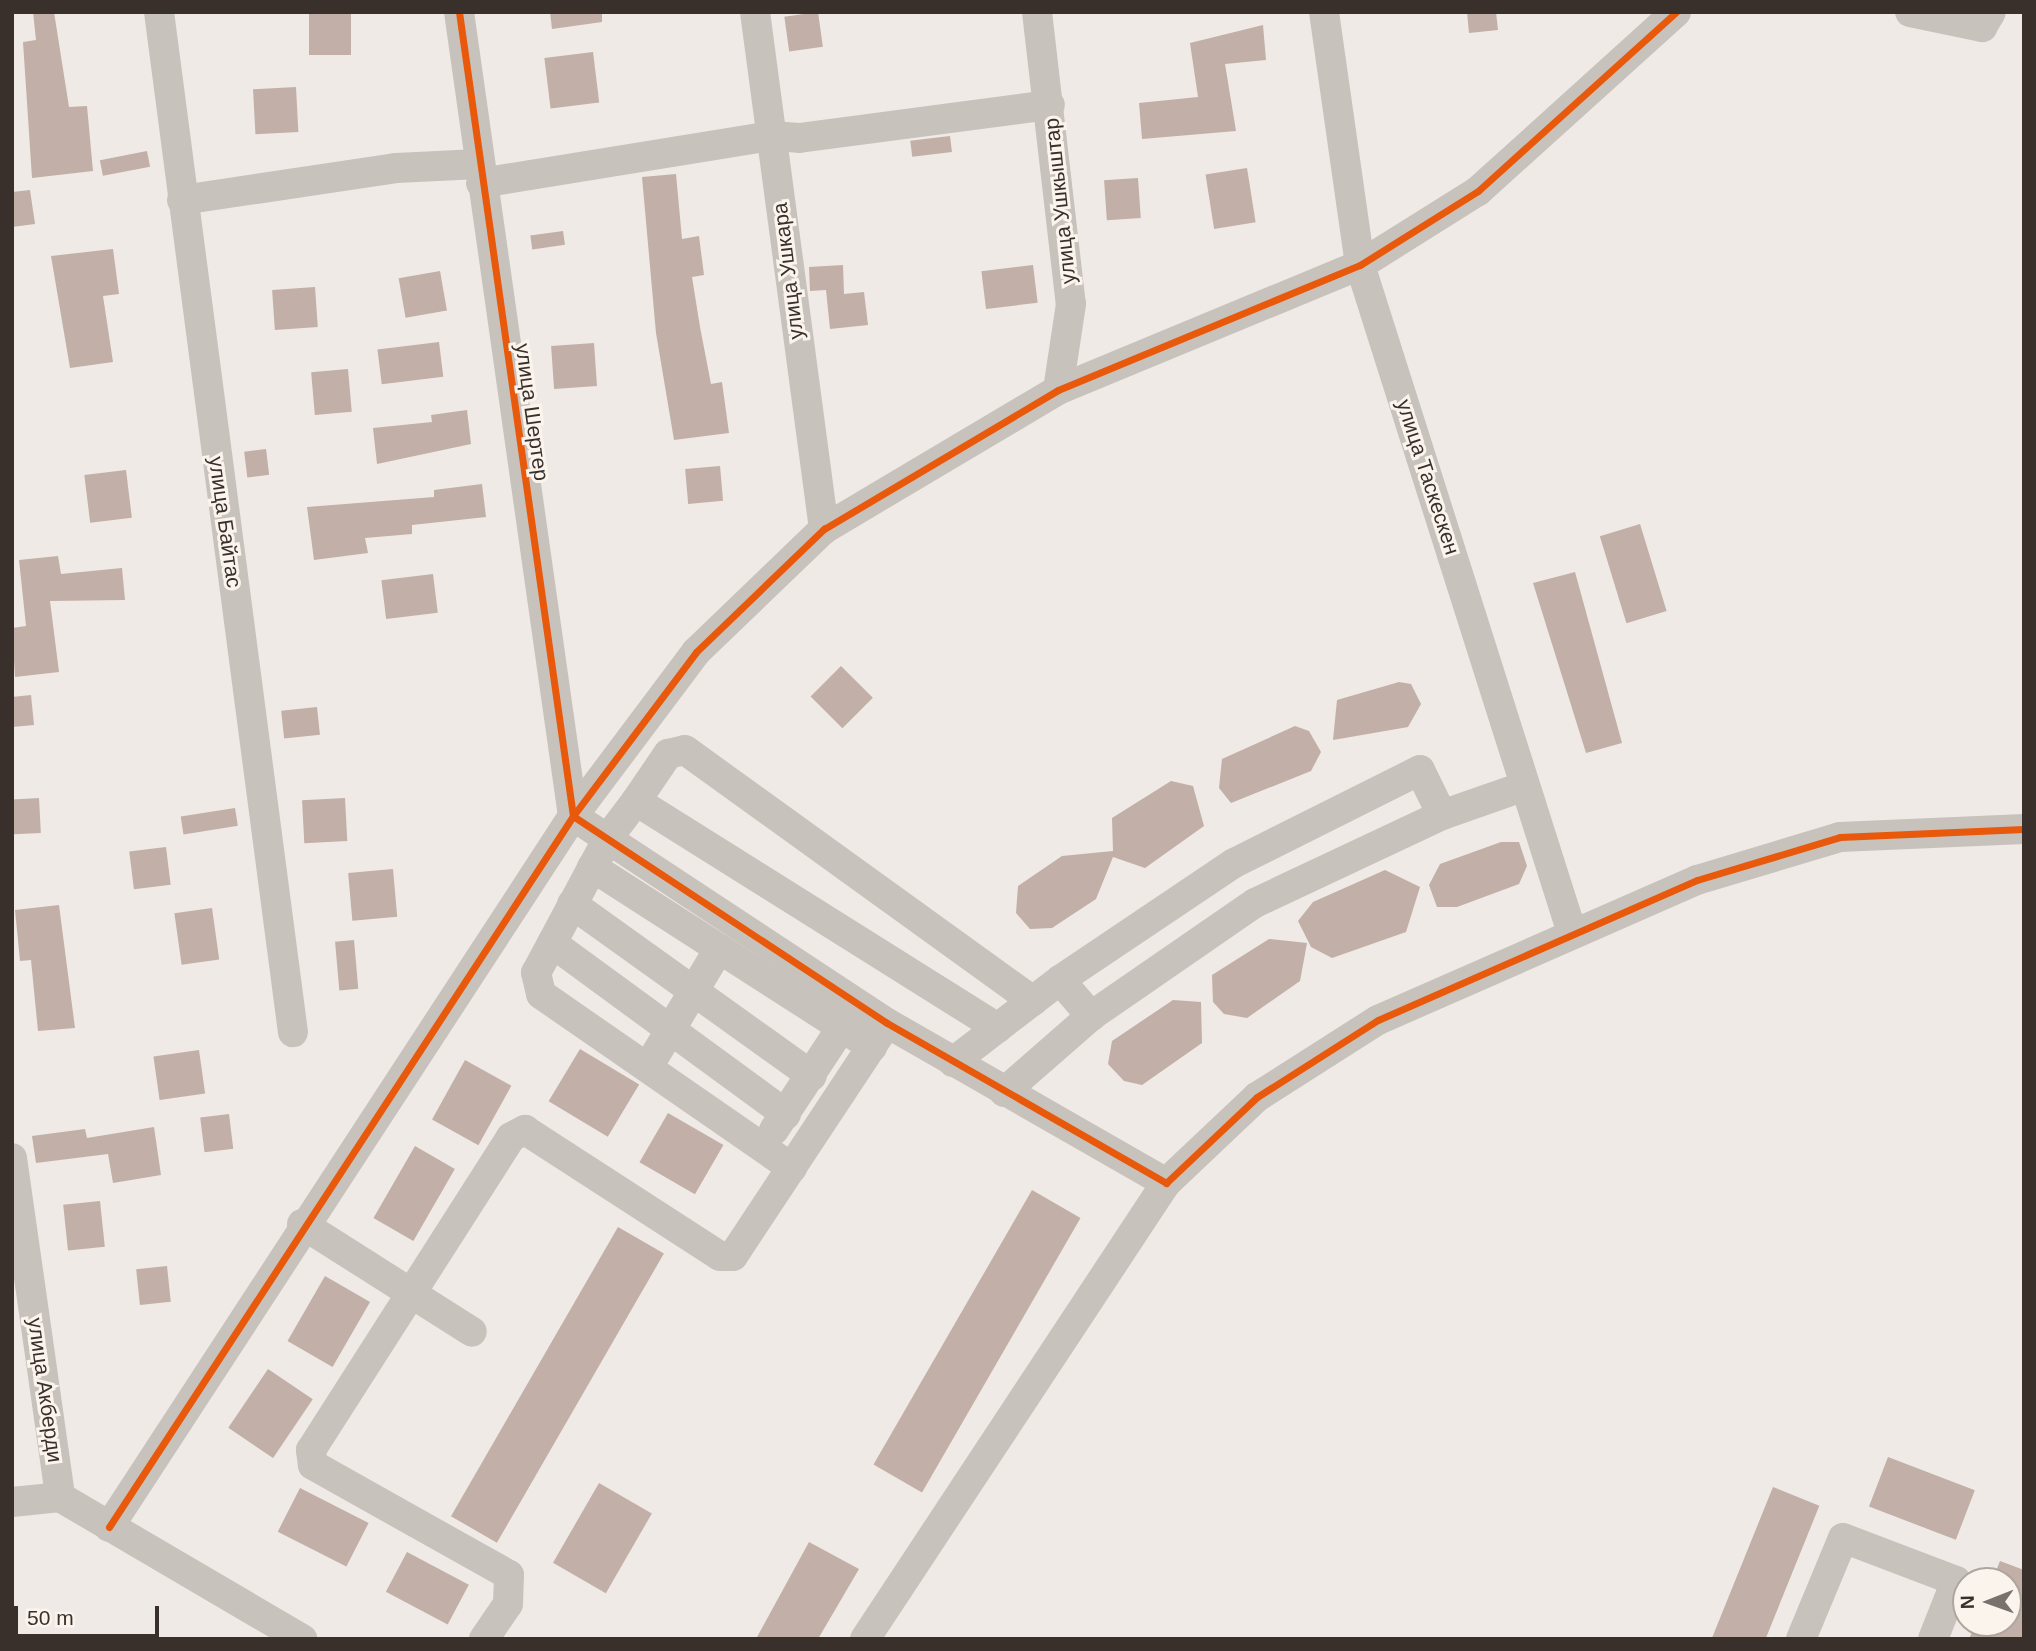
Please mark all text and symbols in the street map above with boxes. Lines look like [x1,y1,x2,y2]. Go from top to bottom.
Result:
street label: улица Ушкыштар [1039,117,1081,285]
street label: улица Ушкара [767,201,809,341]
street label: улица Шертер [510,342,554,482]
street label: улица Таскескен [1391,396,1465,558]
street label: улица Байтас [203,455,247,589]
street label: улица Акберди [22,1316,68,1464]
north arrow [1952,1567,2022,1637]
scale bar [18,1592,163,1636]
text: N [1957,1595,1978,1609]
text: 50 m [27,1606,74,1629]

